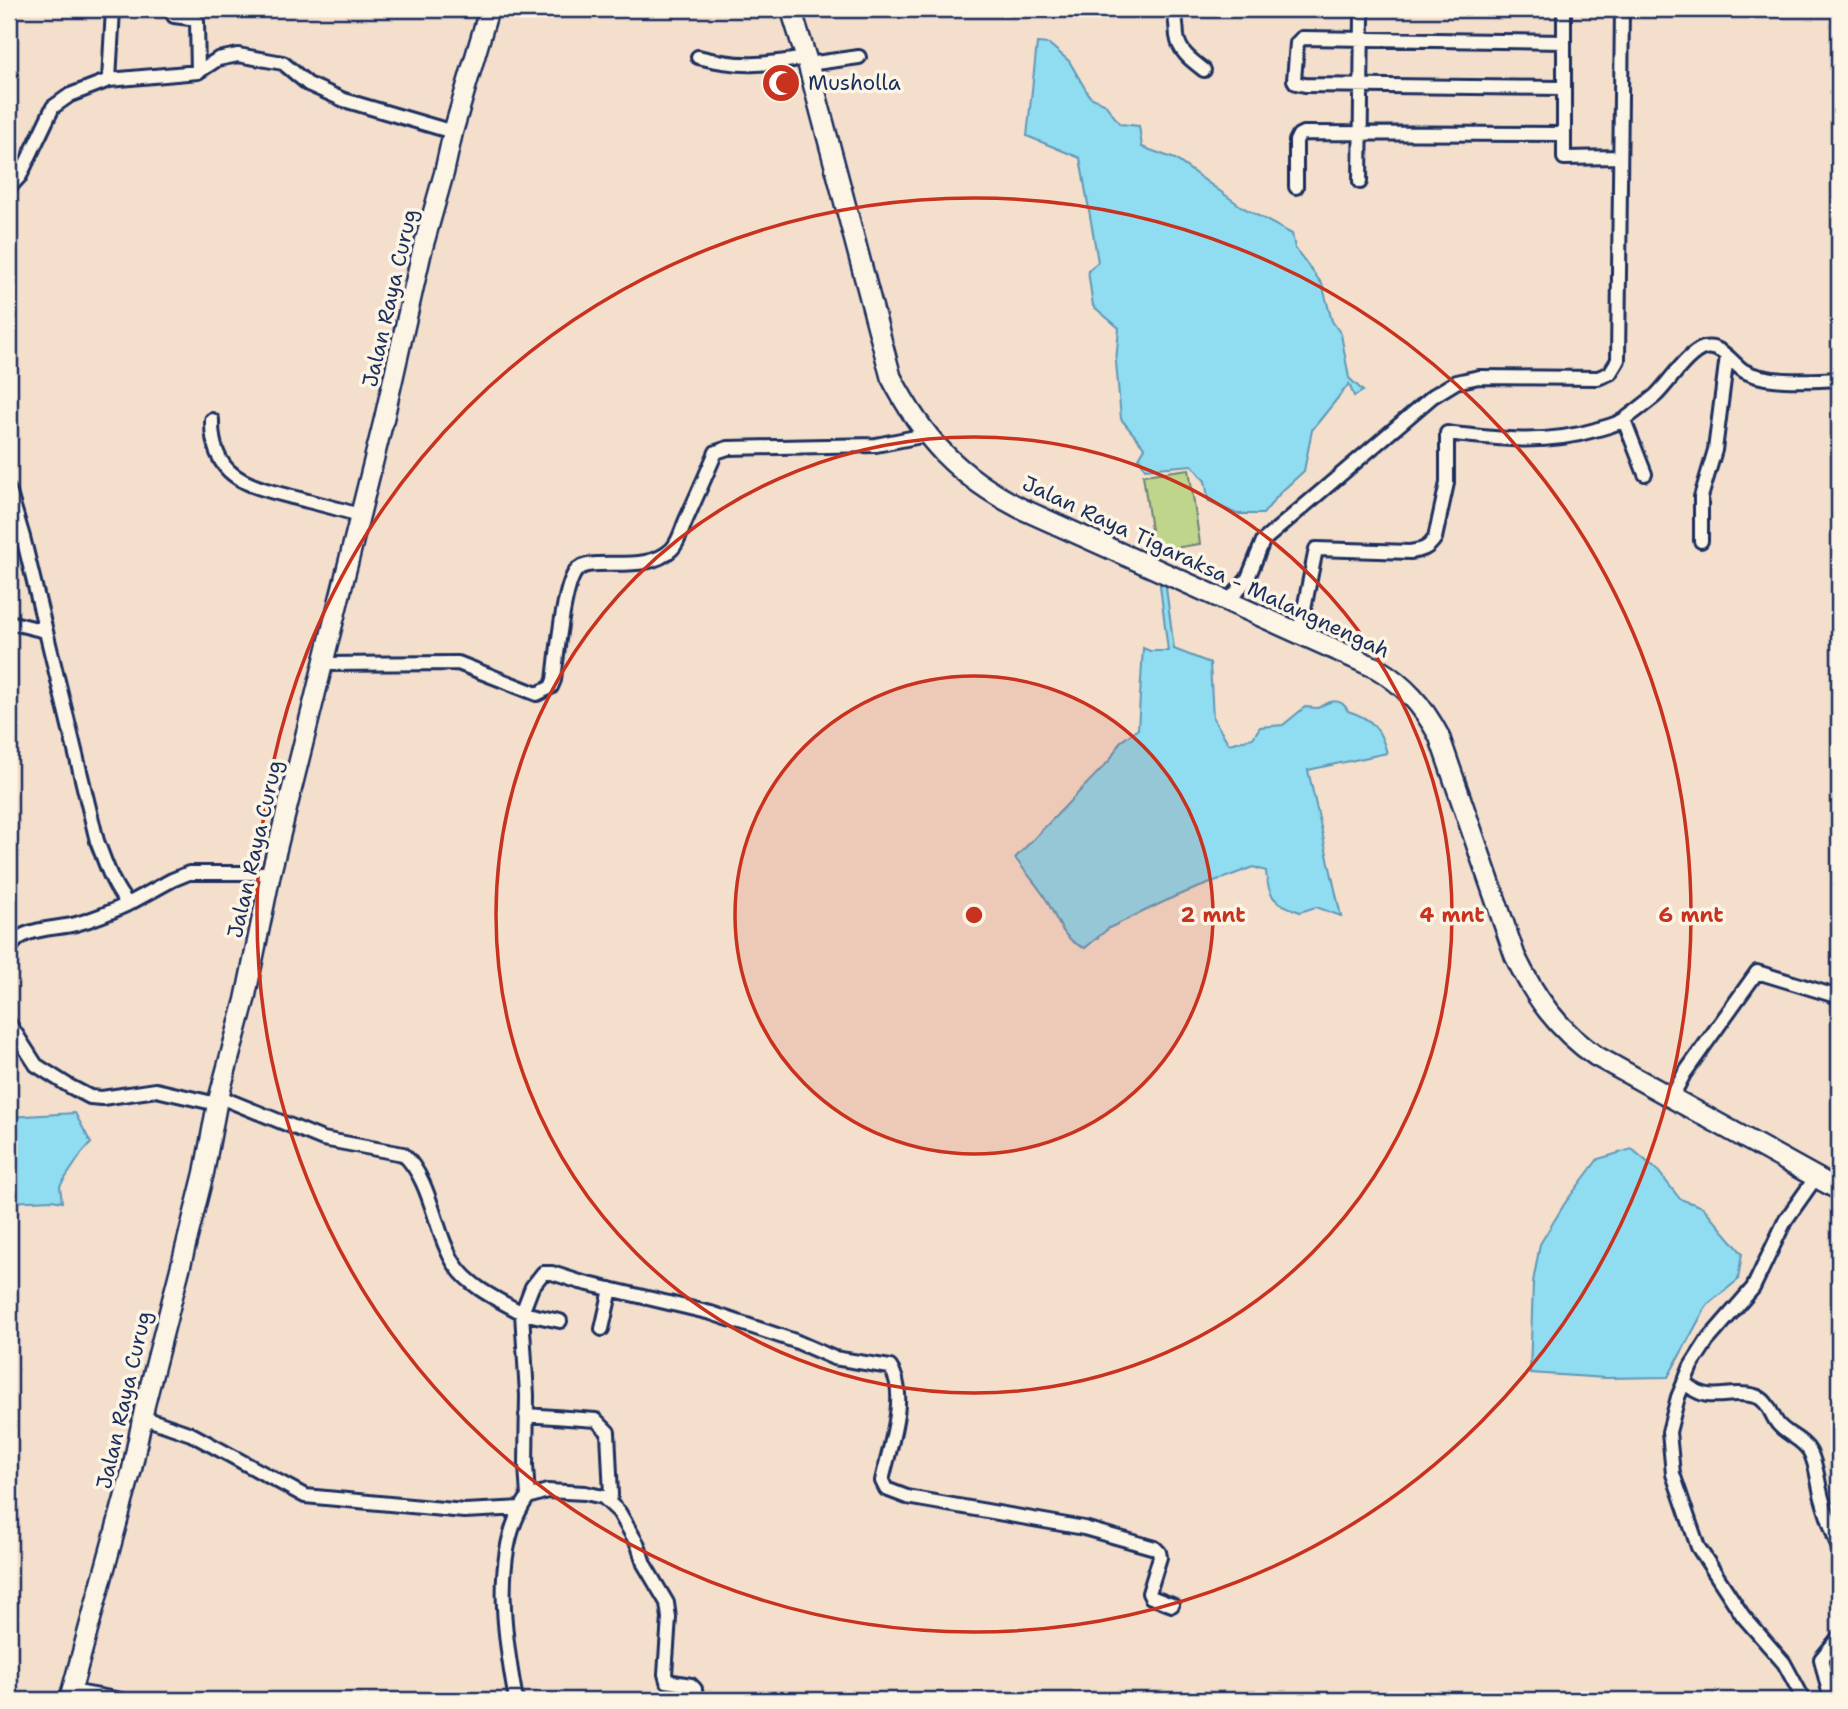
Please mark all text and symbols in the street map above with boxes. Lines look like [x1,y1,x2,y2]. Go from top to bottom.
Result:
mosque icon: Musholla [760,62,802,104]
place label: Musholla [808,69,901,97]
street label: Jalan Raya Curug [356,206,424,390]
street label: Jalan Raya Tigaraksa - Malangnengah [1018,469,1394,665]
street label: Jalan Raya Curug [221,757,289,941]
text: 2 mnt [1181,901,1245,929]
text: 4 mnt [1420,901,1484,929]
text: 6 mnt [1659,901,1723,929]
centre of rings [962,903,986,927]
street label: Jalan Raya Curug [90,1308,158,1492]

